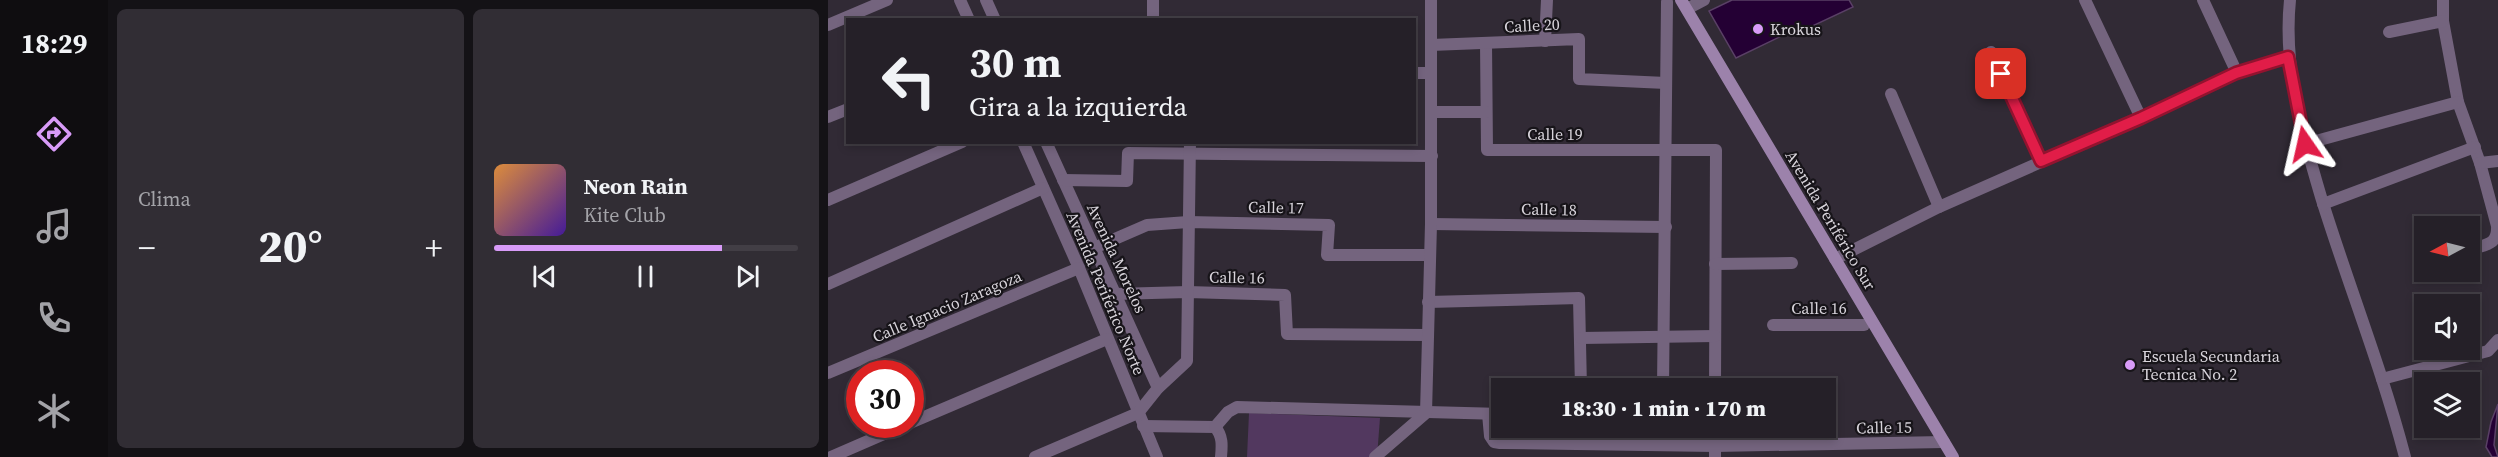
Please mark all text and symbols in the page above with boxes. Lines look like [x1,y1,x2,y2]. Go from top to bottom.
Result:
street label: Calle 20 [1504,13,1560,37]
place label: Krokus [1770,18,1821,40]
marker: Krokus [1751,22,1765,36]
text: 18:29 [21,25,87,62]
text: 30 m [969,33,1062,91]
icon: left [870,42,948,120]
pin [1975,48,2026,99]
icon: arrive [1984,57,2017,90]
text: Gira a la izquierda [969,88,1187,125]
position arrow [2273,112,2337,176]
icon: directions [33,113,75,155]
street label: Calle 19 [1527,123,1583,145]
street label: Avenida Periférico Sur [1781,146,1882,294]
text: Neon Rain [584,171,688,201]
text: Clima [138,185,191,213]
street label: Calle 17 [1248,196,1304,218]
street label: Calle 18 [1521,198,1577,220]
street label: Avenida Morelos [1082,199,1152,317]
text: Kite Club [584,201,666,229]
icon: music [33,205,75,247]
street label: Avenida Periférico Norte [1062,208,1150,378]
text: 20° [258,215,322,277]
north arrow [2414,216,2480,282]
map controls [2414,216,2480,438]
text: − [138,225,156,270]
text: + [425,225,442,270]
icon: previous [528,260,561,293]
icon: pause [629,260,662,293]
icon: next [731,260,764,293]
street label: Calle Ignacio Zaragoza [869,264,1026,347]
street label: Calle 16 [1209,266,1265,288]
button: sound [2414,294,2480,360]
icon: phone [33,297,75,339]
street label: Calle 16 [1791,297,1847,319]
place label: Escuela Secundaria Tecnica No. 2 [2142,345,2281,385]
marker: Escuela Secundaria Tecnica No. 2 [2123,358,2137,372]
speed limit sign: 30 [846,360,924,438]
button: layers [2414,372,2480,438]
icon: climate [33,390,75,432]
text: 18:30 · 1 min · 170 m [1561,393,1766,423]
street label: Calle 15 [1856,416,1912,438]

